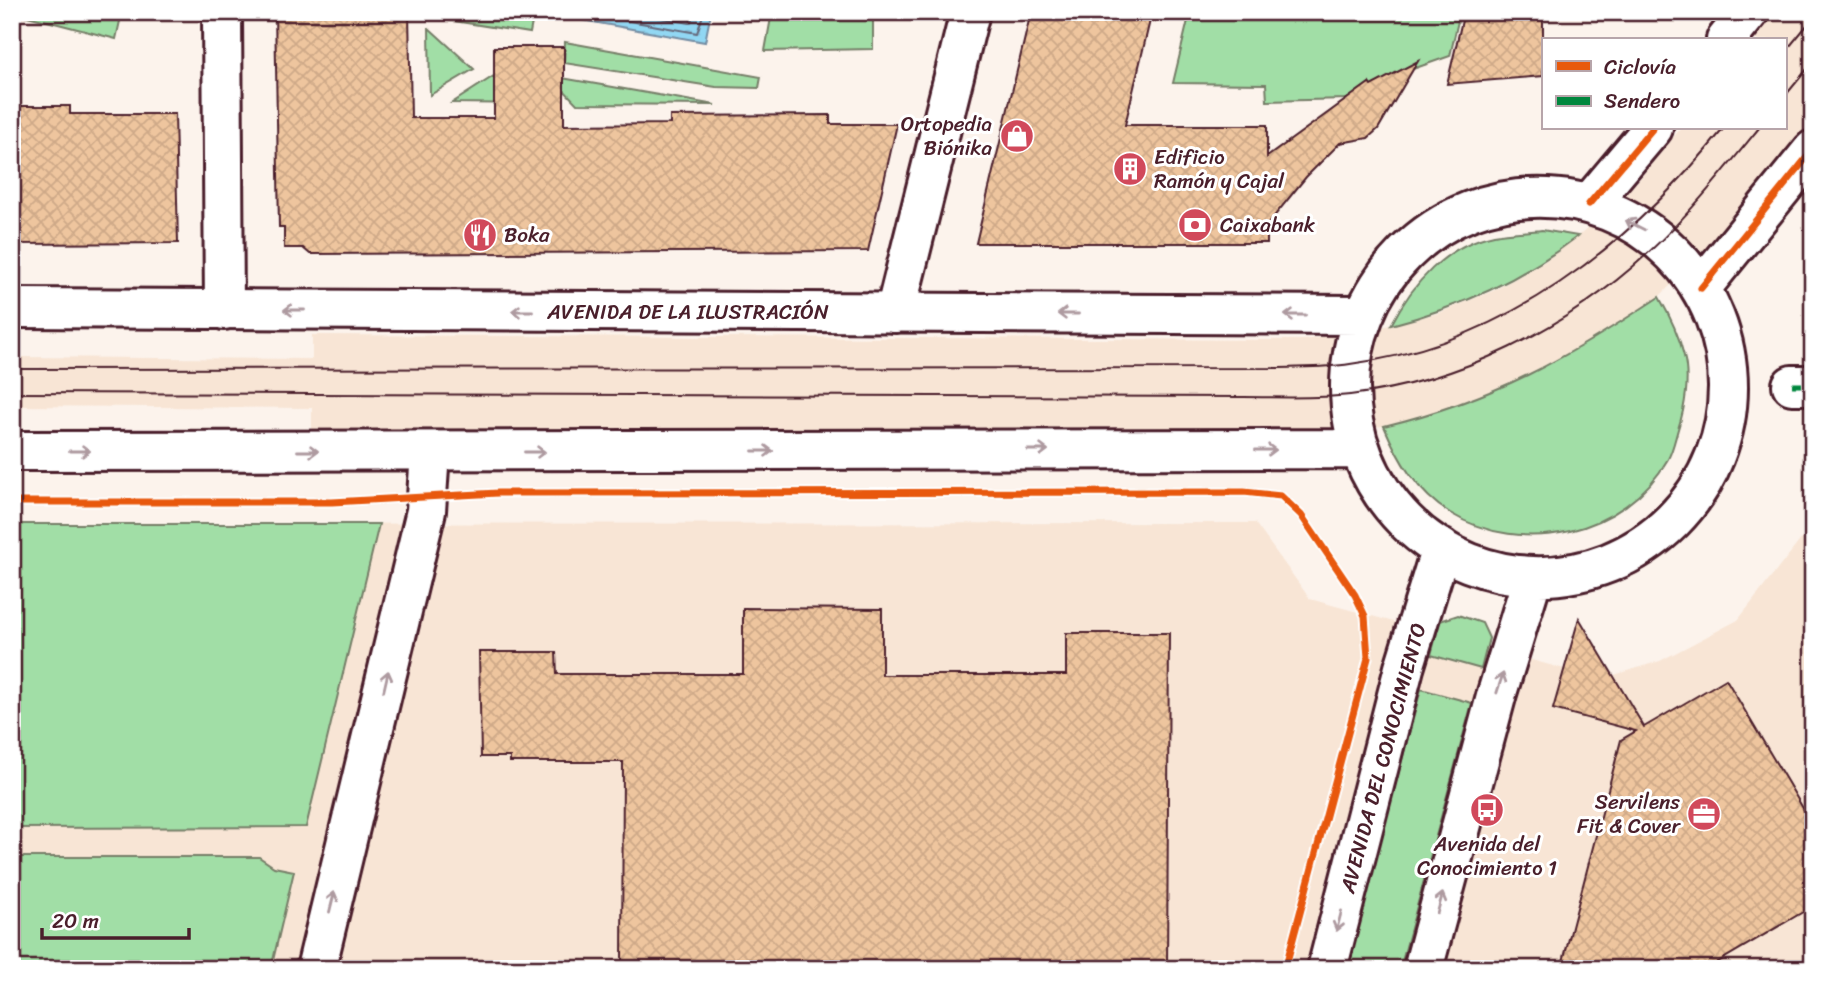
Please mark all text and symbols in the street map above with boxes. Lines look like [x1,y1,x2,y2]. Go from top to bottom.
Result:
legend [1542,38,1786,130]
text: Ciclovía [1604,48,1677,86]
text: Sendero [1604,82,1680,120]
place label: Ortopedia Biónika [901,105,992,167]
shop icon: Ortopedia Biónika [998,117,1036,155]
place label: Edificio Ramón y Cajal [1154,138,1285,200]
building icon: Edificio Ramón y Cajal [1111,150,1149,188]
bank icon: Caixabank [1176,206,1214,244]
place label: Caixabank [1220,206,1316,244]
restaurant icon: Boka [461,216,499,254]
place label: Boka [504,216,550,254]
one-way arrow [1625,217,1645,231]
street label: AVENIDA DE LA ILUSTRACIÓN [546,293,829,331]
one-way arrow [283,303,306,317]
one-way arrow [510,304,533,318]
one-way arrow [1056,307,1079,321]
one-way arrow [1284,308,1307,322]
one-way arrow [1026,443,1049,457]
one-way arrow [1254,443,1277,457]
one-way arrow [69,444,92,458]
one-way arrow [296,444,319,458]
one-way arrow [751,444,774,458]
one-way arrow [524,445,547,459]
street label: AVENIDA DEL CONOCIMIENTO [1328,619,1437,898]
one-way arrow [380,670,393,693]
one-way arrow [1495,673,1508,695]
place label: Servilens Fit & Cover [1577,783,1681,845]
bus stop icon: Avenida del Conocimiento 1 [1468,791,1506,829]
office icon: Servilens Fit & Cover [1685,795,1723,833]
place label: Avenida del Conocimiento 1 [1417,825,1557,887]
one-way arrow [327,892,340,914]
one-way arrow [1435,892,1448,914]
scale bar [42,897,189,941]
text: 20 m [52,902,99,940]
one-way arrow [1332,909,1345,932]

